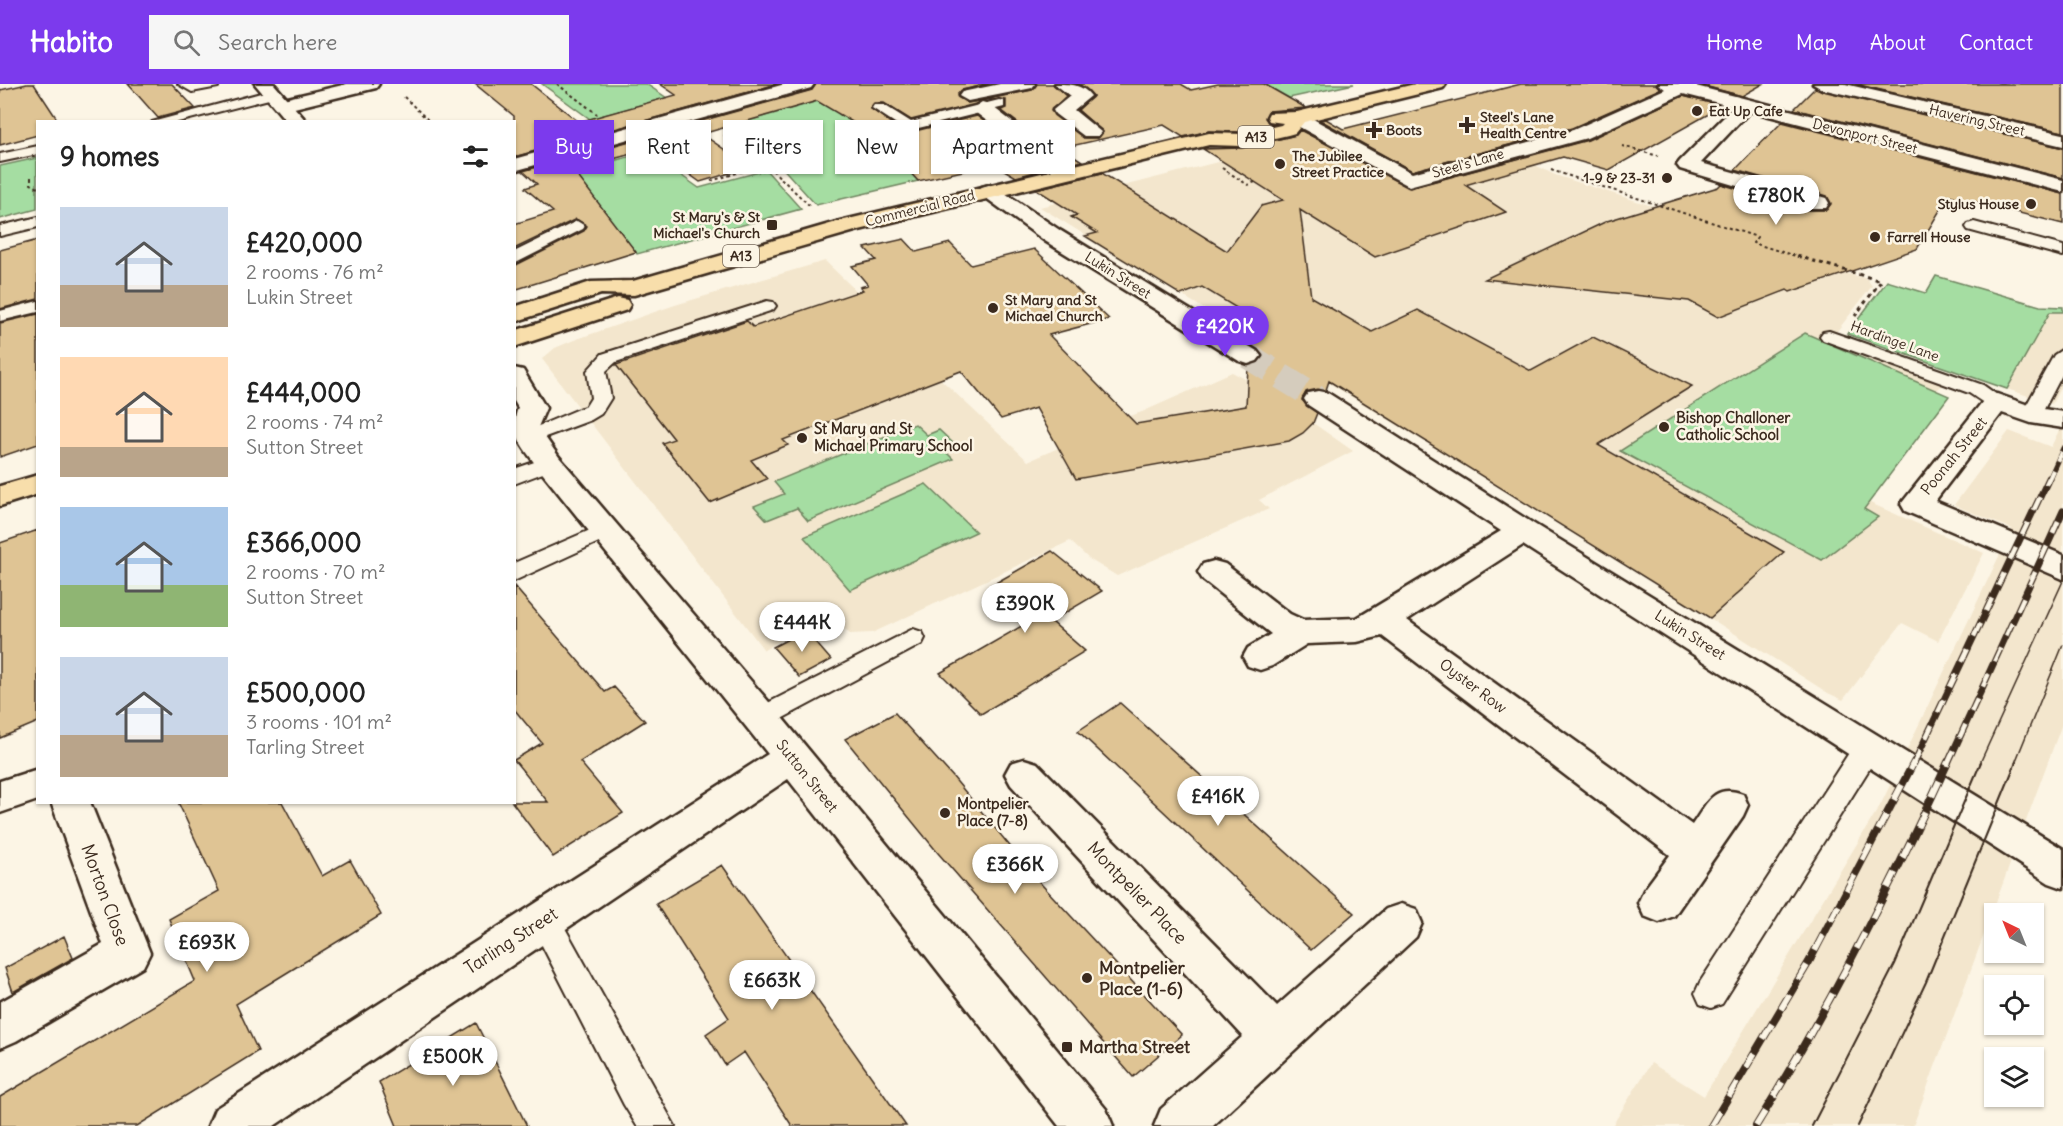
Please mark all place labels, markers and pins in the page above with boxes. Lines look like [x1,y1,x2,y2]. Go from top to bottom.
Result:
place label: Eat Up Cafe [1709,102,1783,120]
marker: Eat Up Cafe [1690,104,1704,118]
place label: Steel's Lane Health Centre [1480,108,1567,142]
marker: Steel's Lane Health Centre [1458,116,1476,134]
place label: Boots [1386,121,1423,139]
marker: Boots [1367,123,1381,137]
place label: The Jubilee Street Practice [1292,147,1384,181]
marker: The Jubilee Street Practice [1273,157,1287,171]
place label: 1-9 & 23-31 [1584,169,1655,187]
marker: 1-9 & 23-31 [1660,171,1674,185]
pin: £780K [1734,175,1818,226]
place label: Stylus House [1938,195,2019,213]
marker: Stylus House [2024,197,2038,211]
place label: St Mary's & St Michael's Church [653,208,760,242]
marker: St Mary's & St Michael's Church [765,218,779,232]
place label: Farrell House [1887,228,1971,246]
marker: Farrell House [1868,230,1882,244]
place label: St Mary and St Michael Church [1005,291,1103,325]
marker: St Mary and St Michael Church [986,301,1000,315]
pin: £420K [1183,306,1267,357]
place label: Bishop Challoner Catholic School [1676,408,1791,444]
place label: St Mary and St Michael Primary School [814,419,973,456]
marker: Bishop Challoner Catholic School [1657,420,1671,434]
marker: St Mary and St Michael Primary School [795,431,809,445]
pin: £390K [983,583,1067,634]
pin: £444K [760,602,844,653]
pin: £416K [1176,776,1260,827]
place label: Montpelier Place (7-8) [957,794,1030,831]
marker: Montpelier Place (7-8) [938,806,952,820]
pin: £366K [973,844,1057,895]
pin: £693K [165,922,249,973]
place label: Montpelier Place (1-6) [1099,956,1186,1000]
pin: £663K [730,960,814,1011]
marker: Montpelier Place (1-6) [1080,971,1094,985]
place label: Martha Street [1079,1035,1191,1058]
pin: £500K [411,1036,495,1087]
marker: Martha Street [1060,1040,1074,1054]

